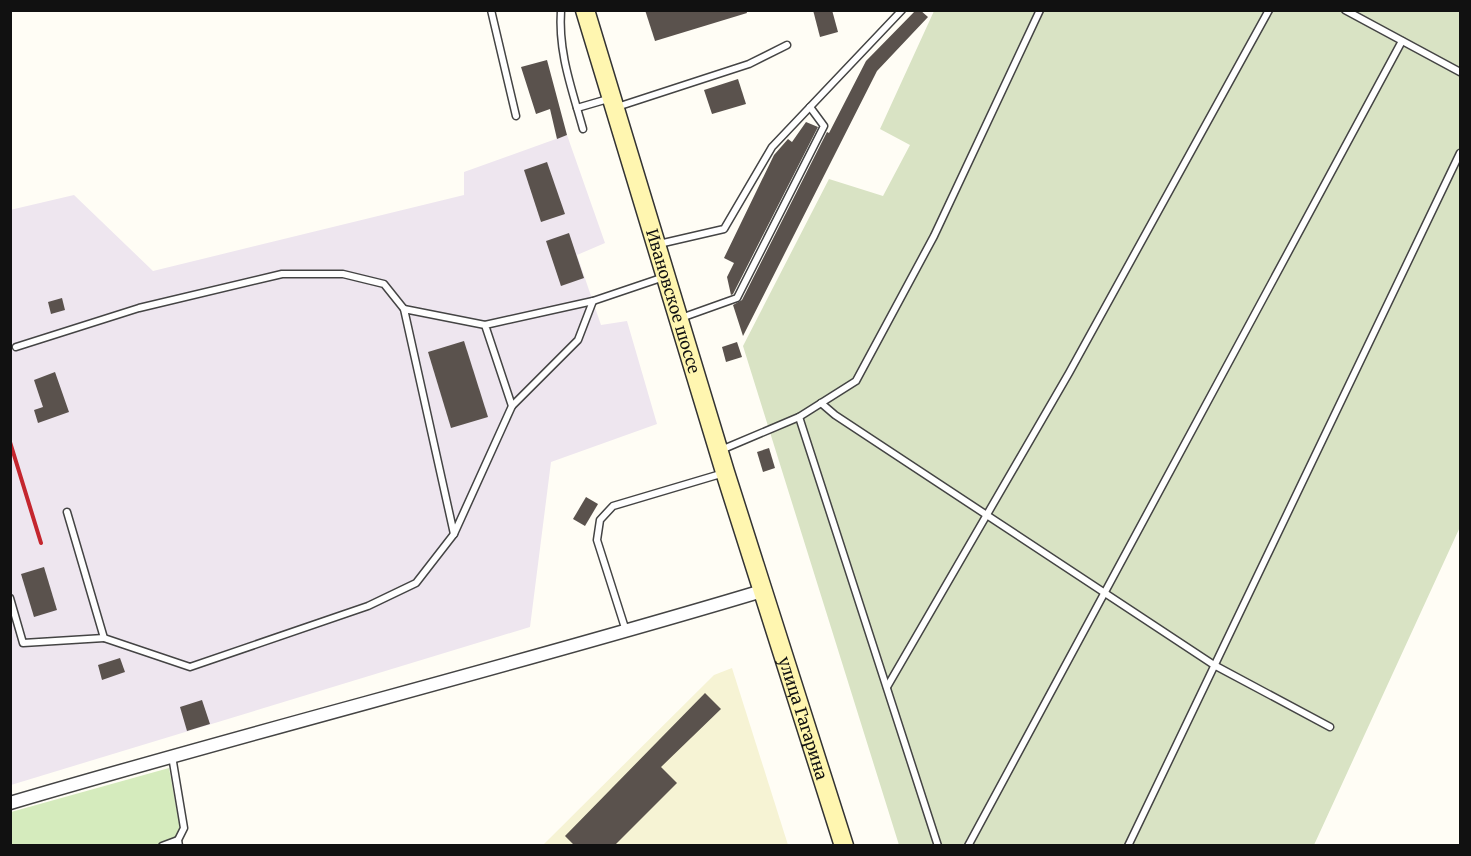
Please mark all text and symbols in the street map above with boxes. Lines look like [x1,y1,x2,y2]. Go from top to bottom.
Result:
street label: Ивановское шоссе [642,226,704,376]
street label: улица Гагарина [774,654,832,782]

